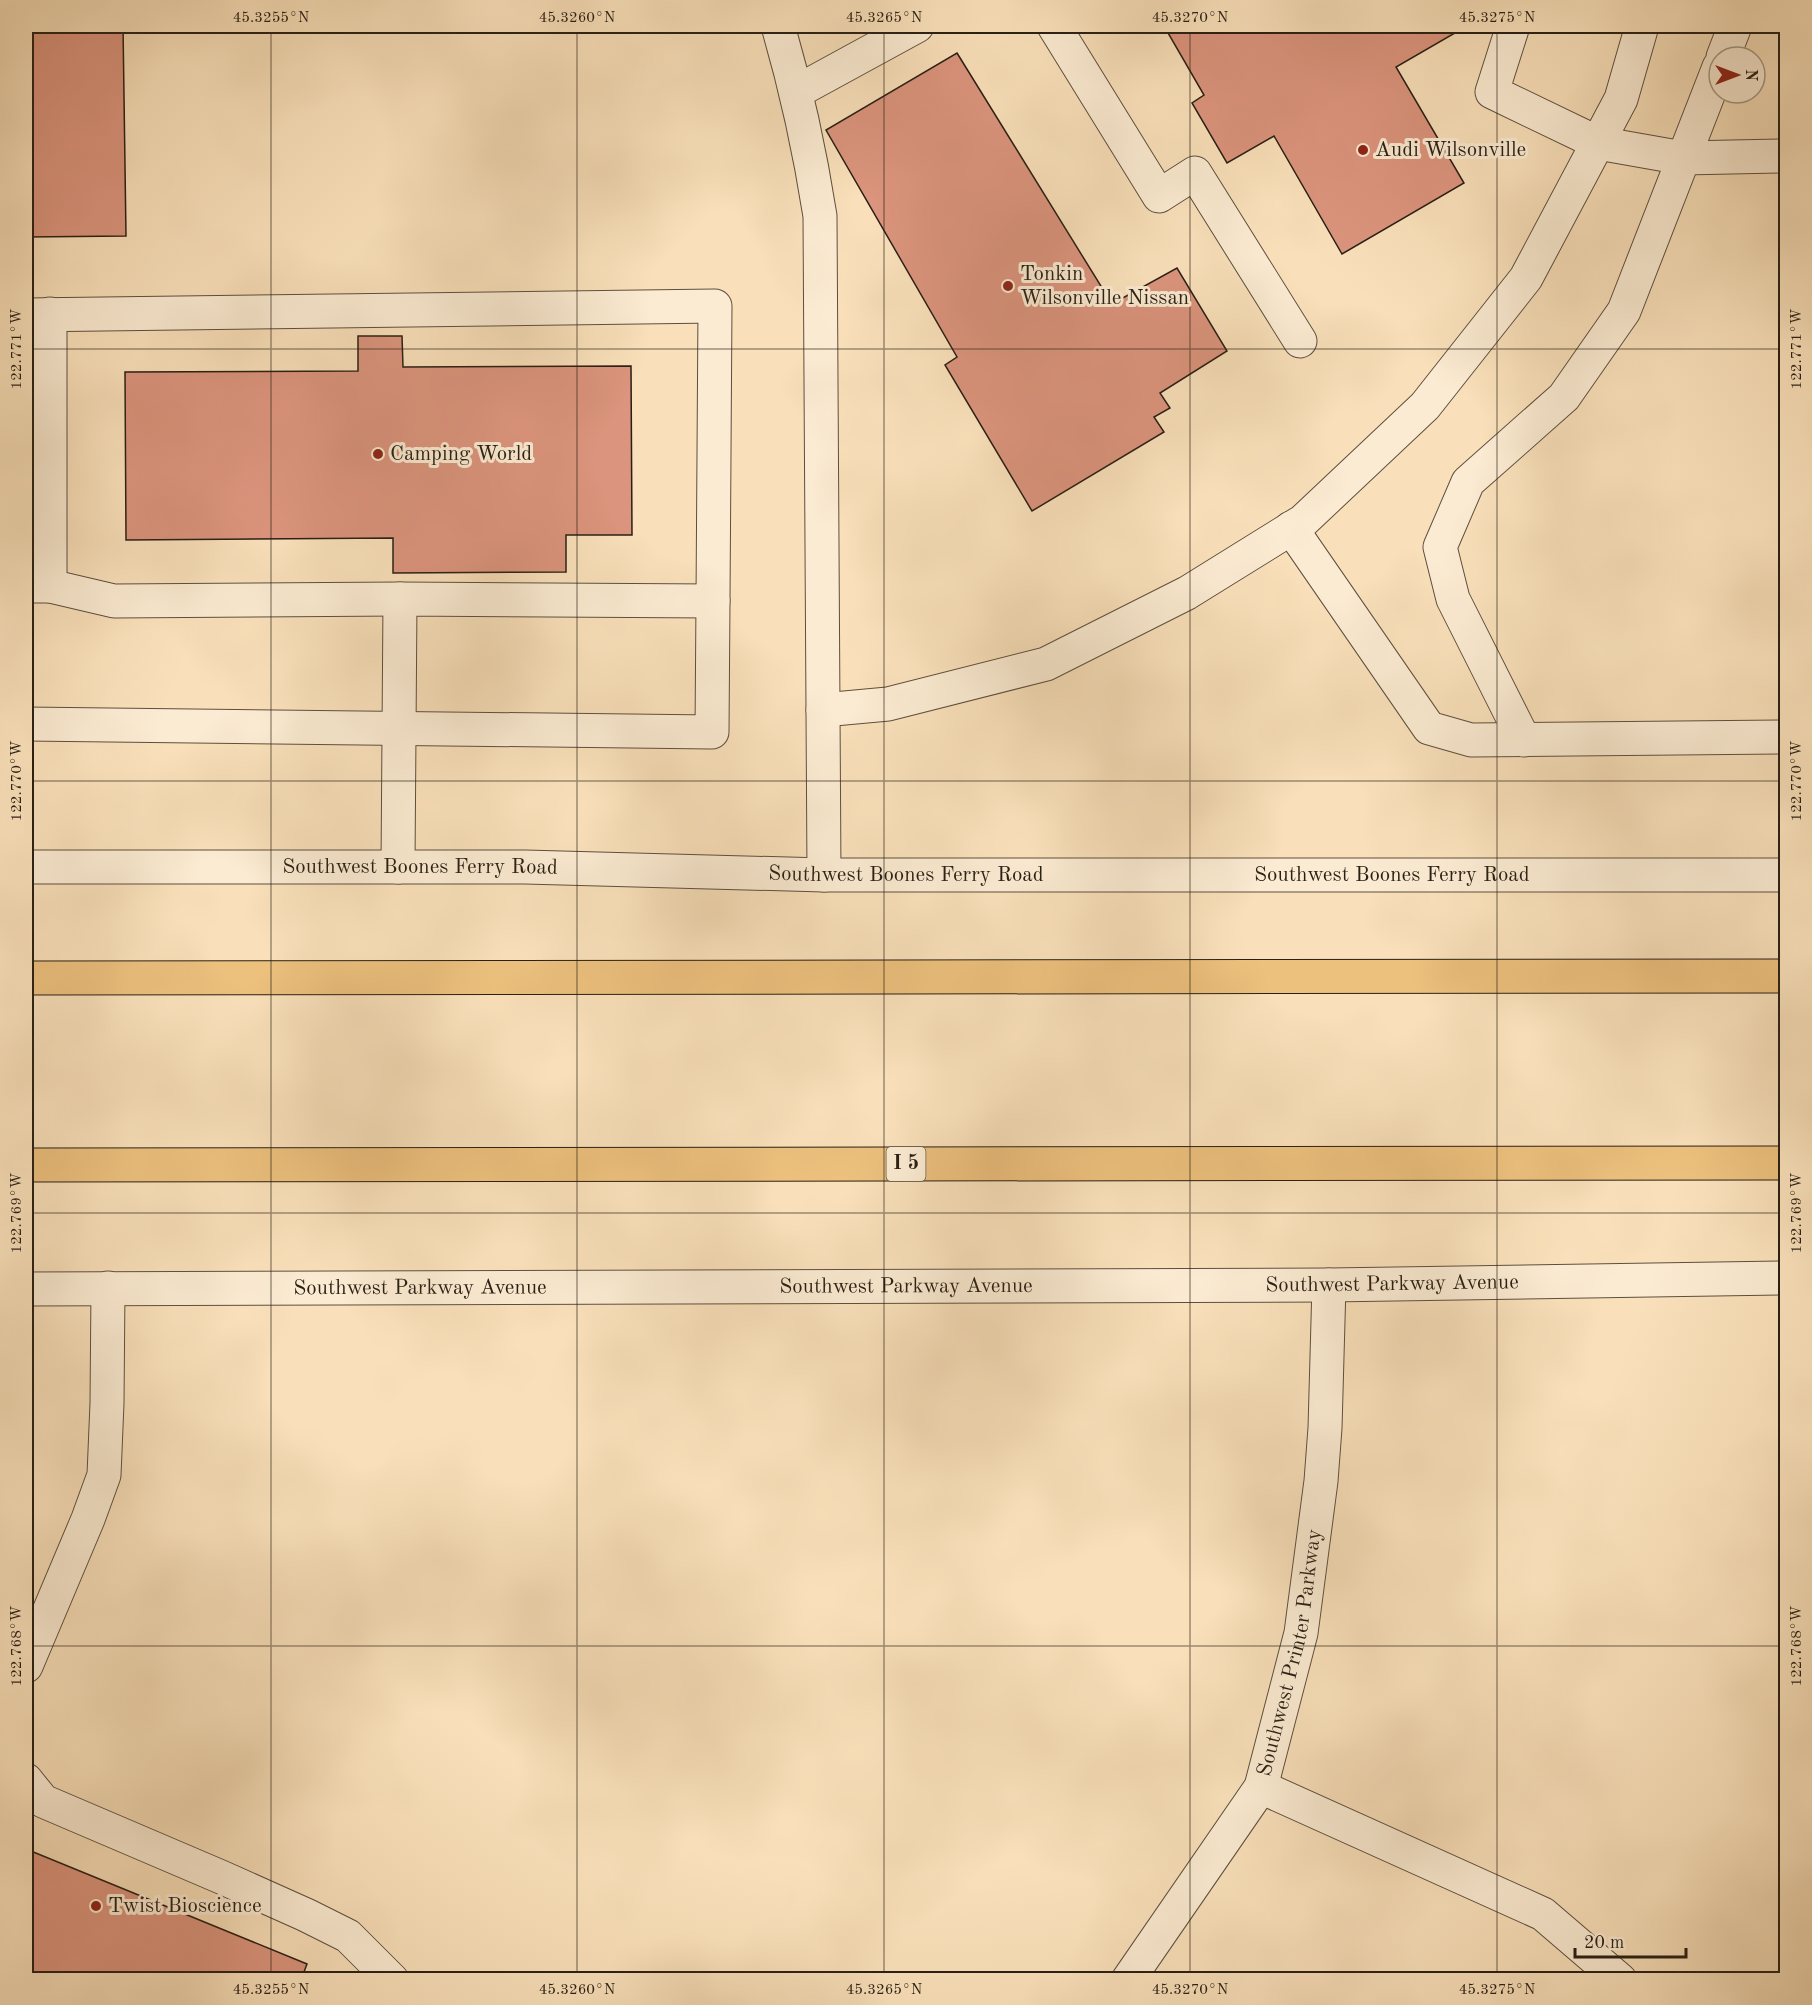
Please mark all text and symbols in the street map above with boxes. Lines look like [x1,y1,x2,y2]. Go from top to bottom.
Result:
text: 45.3255°N [233,11,310,26]
text: 45.3260°N [539,11,616,26]
text: 45.3265°N [846,11,923,26]
text: 45.3270°N [1152,11,1229,26]
text: 45.3275°N [1459,11,1536,26]
north arrow [1707,45,1767,105]
text: N [1742,69,1758,82]
place label: Audi Wilsonville [1375,140,1526,161]
marker: Audi Wilsonville [1356,143,1370,157]
place label: Tonkin Wilsonville Nissan [1020,264,1189,309]
marker: Tonkin Wilsonville Nissan [1001,279,1015,293]
text: 122.771°W [10,308,25,390]
text: 122.771°W [1790,308,1805,390]
place label: Camping World [390,444,532,465]
marker: Camping World [371,447,385,461]
text: 122.770°W [10,740,25,822]
text: 122.770°W [1790,740,1805,822]
street label: Southwest Boones Ferry Road [282,857,558,878]
street label: Southwest Boones Ferry Road [768,863,1044,886]
street label: Southwest Boones Ferry Road [1254,865,1530,886]
road number: I 5 [886,1147,926,1181]
text: 122.769°W [10,1172,25,1254]
text: 122.769°W [1790,1172,1805,1254]
street label: Southwest Parkway Avenue [1265,1272,1519,1296]
street label: Southwest Parkway Avenue [779,1275,1033,1297]
street label: Southwest Parkway Avenue [293,1277,547,1299]
street label: Southwest Printer Parkway [1254,1528,1325,1779]
text: 122.768°W [10,1605,25,1687]
text: 122.768°W [1790,1605,1805,1687]
place label: Twist Bioscience [108,1896,262,1917]
marker: Twist Bioscience [89,1899,103,1913]
scale bar [1575,1921,1686,1959]
text: 20 m [1584,1934,1624,1952]
text: 45.3255°N [233,1983,310,1998]
text: 45.3260°N [539,1983,616,1998]
text: 45.3265°N [846,1983,923,1998]
text: 45.3270°N [1152,1983,1229,1998]
text: 45.3275°N [1459,1983,1536,1998]

